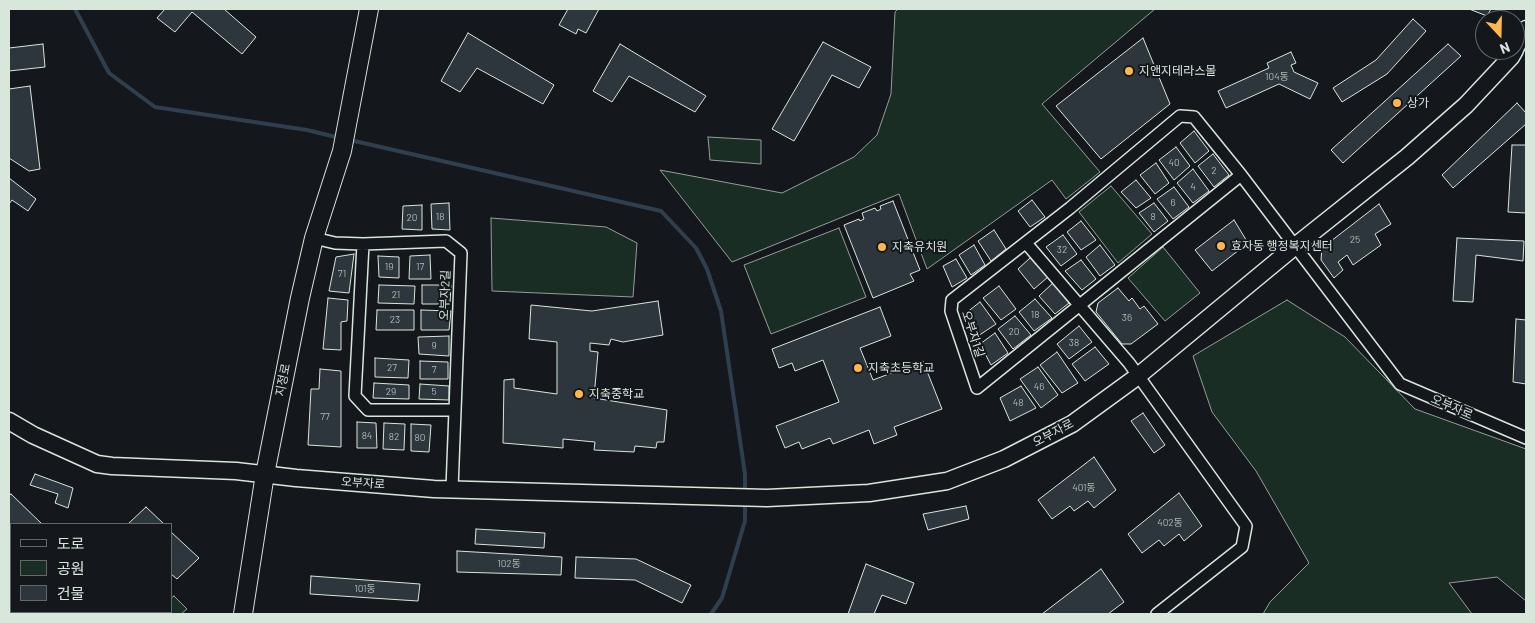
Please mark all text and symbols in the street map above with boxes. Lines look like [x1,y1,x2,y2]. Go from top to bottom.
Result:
north arrow [1475,10,1525,60]
text: N [1498,39,1513,58]
place label: 지앤지테라스몰 [1139,64,1216,78]
marker: 지앤지테라스몰 [1123,65,1135,77]
house number: 104동 [1265,71,1289,83]
place label: 상가 [1407,96,1429,110]
marker: 상가 [1391,97,1403,109]
house number: 40 [1168,157,1180,169]
house number: 2 [1211,165,1217,177]
house number: 4 [1190,181,1196,193]
house number: 6 [1170,197,1176,209]
house number: 18 [436,211,444,223]
house number: 8 [1150,211,1156,223]
house number: 20 [406,212,418,224]
house number: 25 [1350,234,1360,246]
place label: 효자동 행정복지센터 [1231,239,1333,253]
place label: 지축유치원 [892,240,947,254]
marker: 효자동 행정복지센터 [1215,240,1227,252]
marker: 지축유치원 [876,241,888,253]
house number: 32 [1057,244,1067,256]
house number: 19 [385,261,393,273]
house number: 17 [416,261,424,273]
house number: 71 [338,268,346,280]
street label: 오부자2길 [437,269,453,321]
house number: 21 [392,289,400,301]
street label: 오부자1길 [959,309,987,359]
house number: 18 [1031,309,1039,321]
house number: 36 [1122,312,1132,324]
house number: 23 [390,314,400,326]
house number: 20 [1008,326,1020,338]
house number: 38 [1069,337,1079,349]
house number: 9 [431,340,437,352]
place label: 지축초등학교 [868,361,934,375]
street label: 지정로 [273,362,293,398]
house number: 27 [387,362,397,374]
marker: 지축초등학교 [852,362,864,374]
house number: 7 [432,364,436,376]
house number: 46 [1034,381,1044,393]
house number: 29 [386,386,396,398]
house number: 5 [431,386,437,398]
place label: 지축중학교 [589,387,644,401]
marker: 지축중학교 [573,388,585,400]
street label: 오부자로 [1429,392,1475,422]
house number: 48 [1013,397,1023,409]
house number: 77 [320,411,330,423]
street label: 오부자로 [1030,416,1076,450]
house number: 84 [362,430,372,442]
house number: 82 [389,431,399,443]
house number: 80 [415,432,425,444]
street label: 오부자로 [340,474,386,492]
house number: 401동 [1072,482,1096,494]
house number: 402동 [1157,517,1183,529]
legend [10,523,172,613]
text: 도로 [57,534,85,552]
house number: 102동 [497,558,521,570]
text: 공원 [57,559,85,577]
house number: 101동 [354,583,376,595]
text: 건물 [57,584,85,602]

